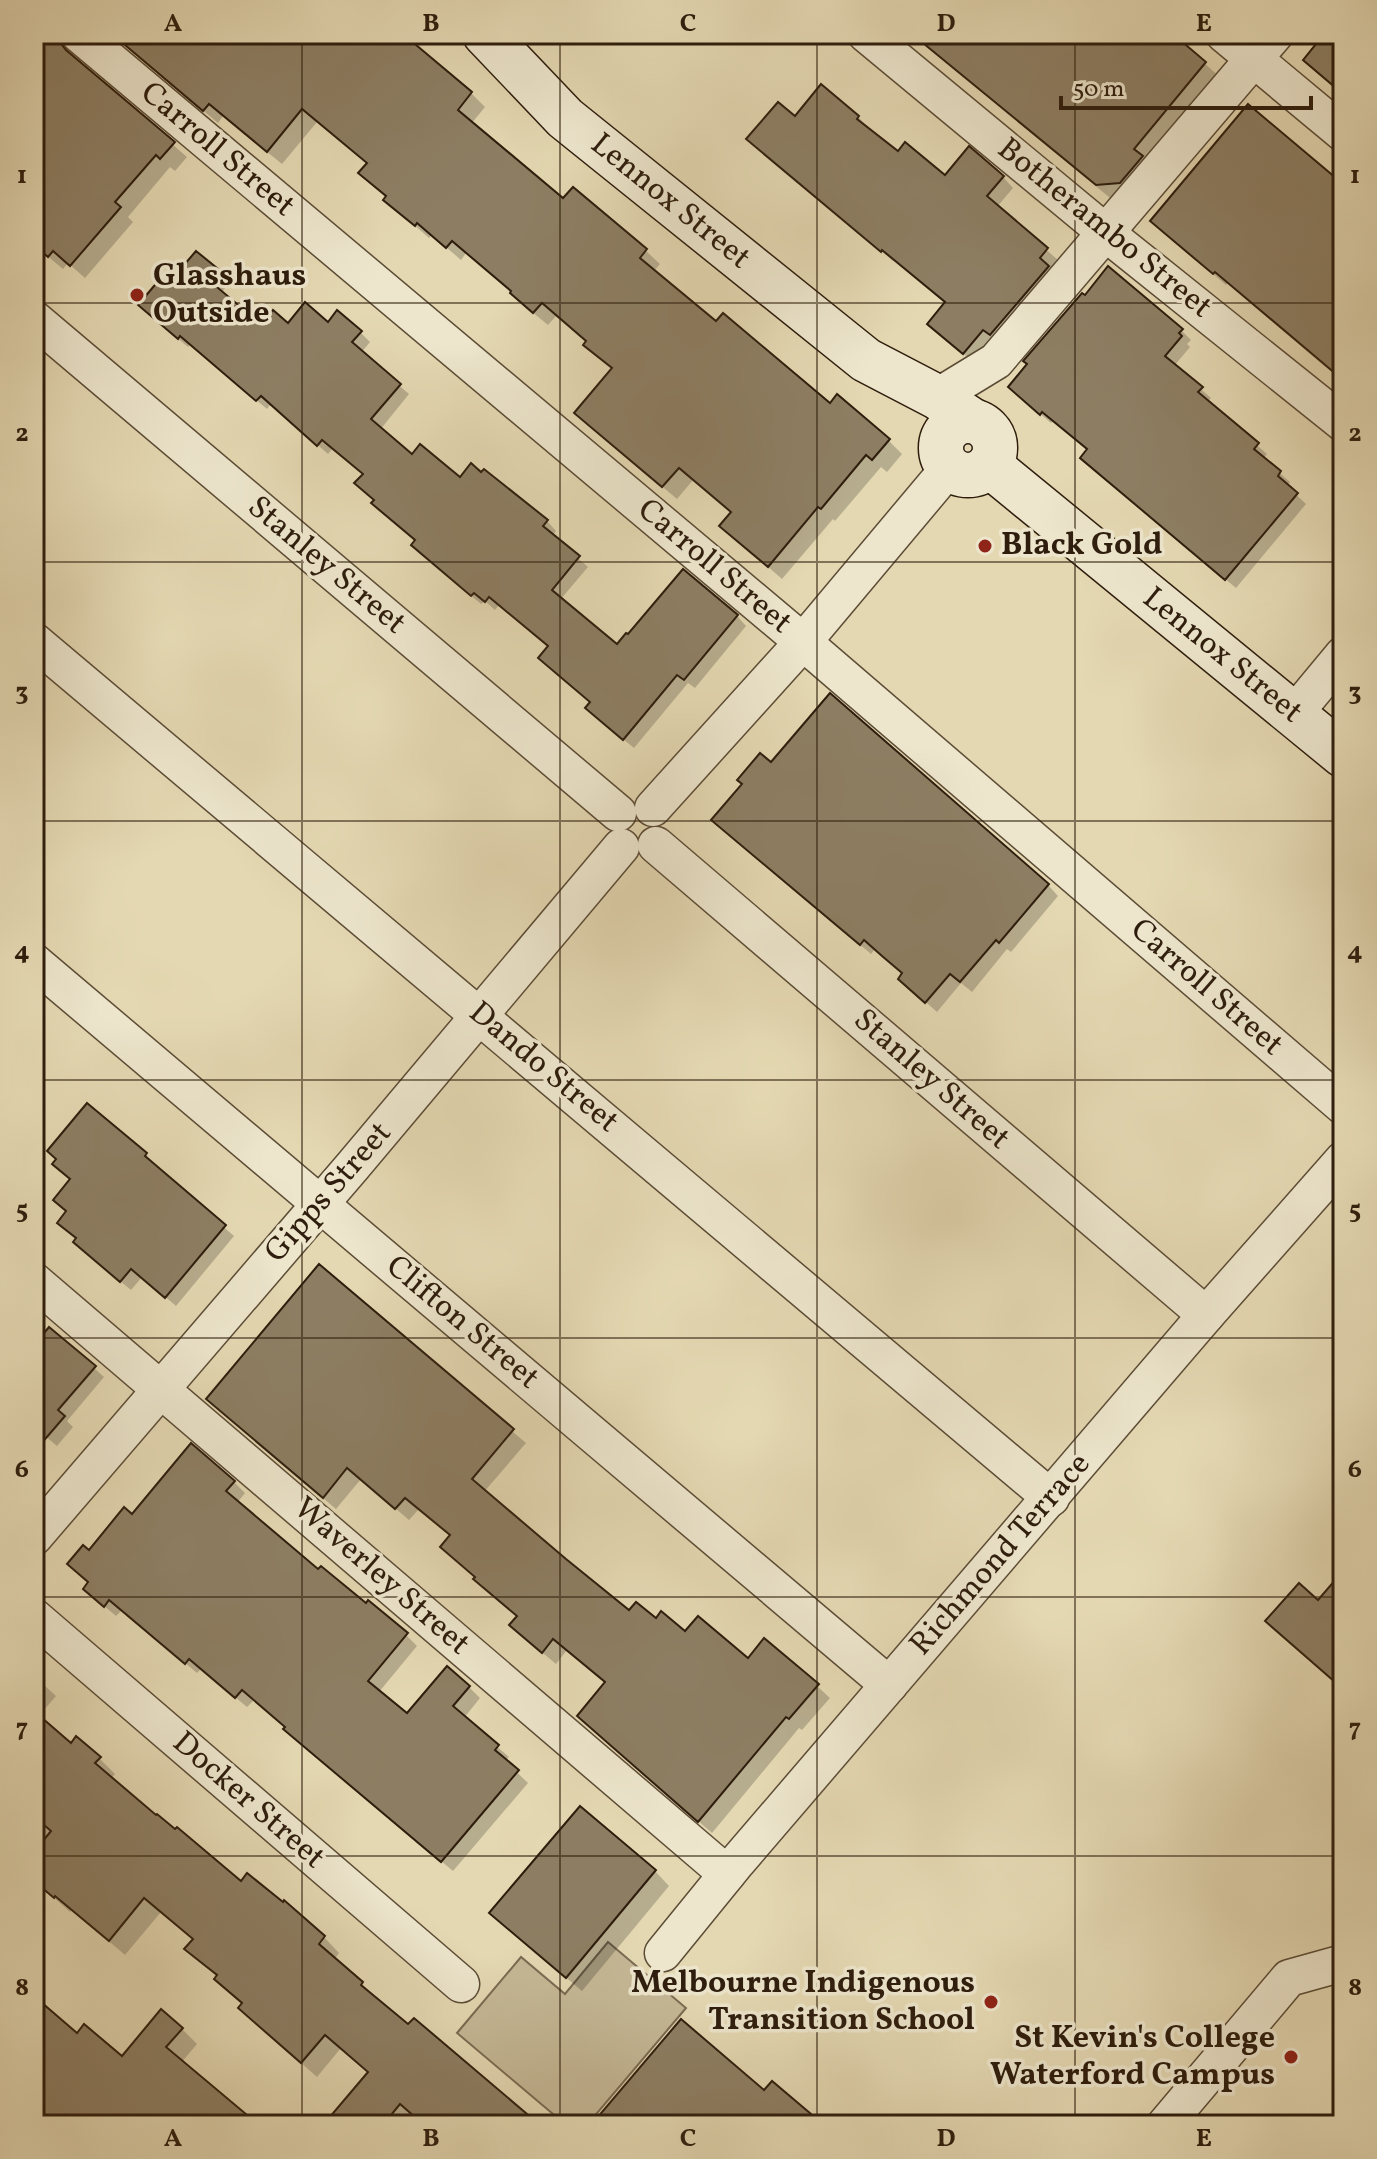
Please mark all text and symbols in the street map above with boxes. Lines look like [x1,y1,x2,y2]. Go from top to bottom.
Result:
text: A [164,6,183,42]
text: B [422,6,440,42]
text: C [680,6,696,42]
text: D [936,6,956,42]
text: E [1196,6,1212,42]
scale bar [1061,60,1311,110]
street label: Carroll Street [130,72,304,228]
text: 50 m [1073,73,1125,107]
street label: Lennox Street [581,124,759,280]
street label: Botherambo Street [987,129,1221,329]
text: 1 [17,158,27,194]
text: 1 [1350,158,1360,194]
place label: Glasshaus Outside [153,255,306,336]
marker: Glasshaus Outside [128,286,146,304]
text: 2 [15,416,29,452]
text: 2 [1348,416,1362,452]
street label: Stanley Street [237,486,415,646]
street label: Carroll Street [627,489,801,645]
place label: Black Gold [1001,524,1162,568]
marker: Black Gold [976,537,994,555]
street label: Lennox Street [1133,578,1311,734]
text: 3 [15,675,29,711]
text: 3 [1348,675,1362,711]
street label: Carroll Street [1120,909,1292,1067]
text: 4 [14,934,30,970]
text: 4 [1347,934,1363,970]
street label: Dando Street [458,992,628,1144]
street label: Stanley Street [843,999,1019,1161]
street label: Gipps Street [255,1113,403,1273]
text: 5 [16,1193,28,1229]
text: 5 [1349,1193,1361,1229]
street label: Clifton Street [376,1246,548,1400]
street label: Richmond Terrace [900,1444,1102,1666]
text: 6 [15,1452,29,1488]
text: 6 [1348,1452,1362,1488]
street label: Waverley Street [283,1488,479,1666]
text: 7 [16,1711,28,1747]
text: 7 [1349,1711,1361,1747]
street label: Docker Street [162,1722,334,1880]
place label: Melbourne Indigenous Transition School [631,1962,975,2043]
text: 8 [15,1970,29,2006]
text: 8 [1348,1970,1362,2006]
marker: Melbourne Indigenous Transition School [982,1993,1000,2011]
place label: St Kevin's College Waterford Campus [990,2017,1275,2098]
marker: St Kevin's College Waterford Campus [1282,2048,1300,2066]
text: A [164,2121,183,2157]
text: B [422,2121,440,2157]
text: C [680,2121,696,2157]
text: D [936,2121,956,2157]
text: E [1196,2121,1212,2157]

